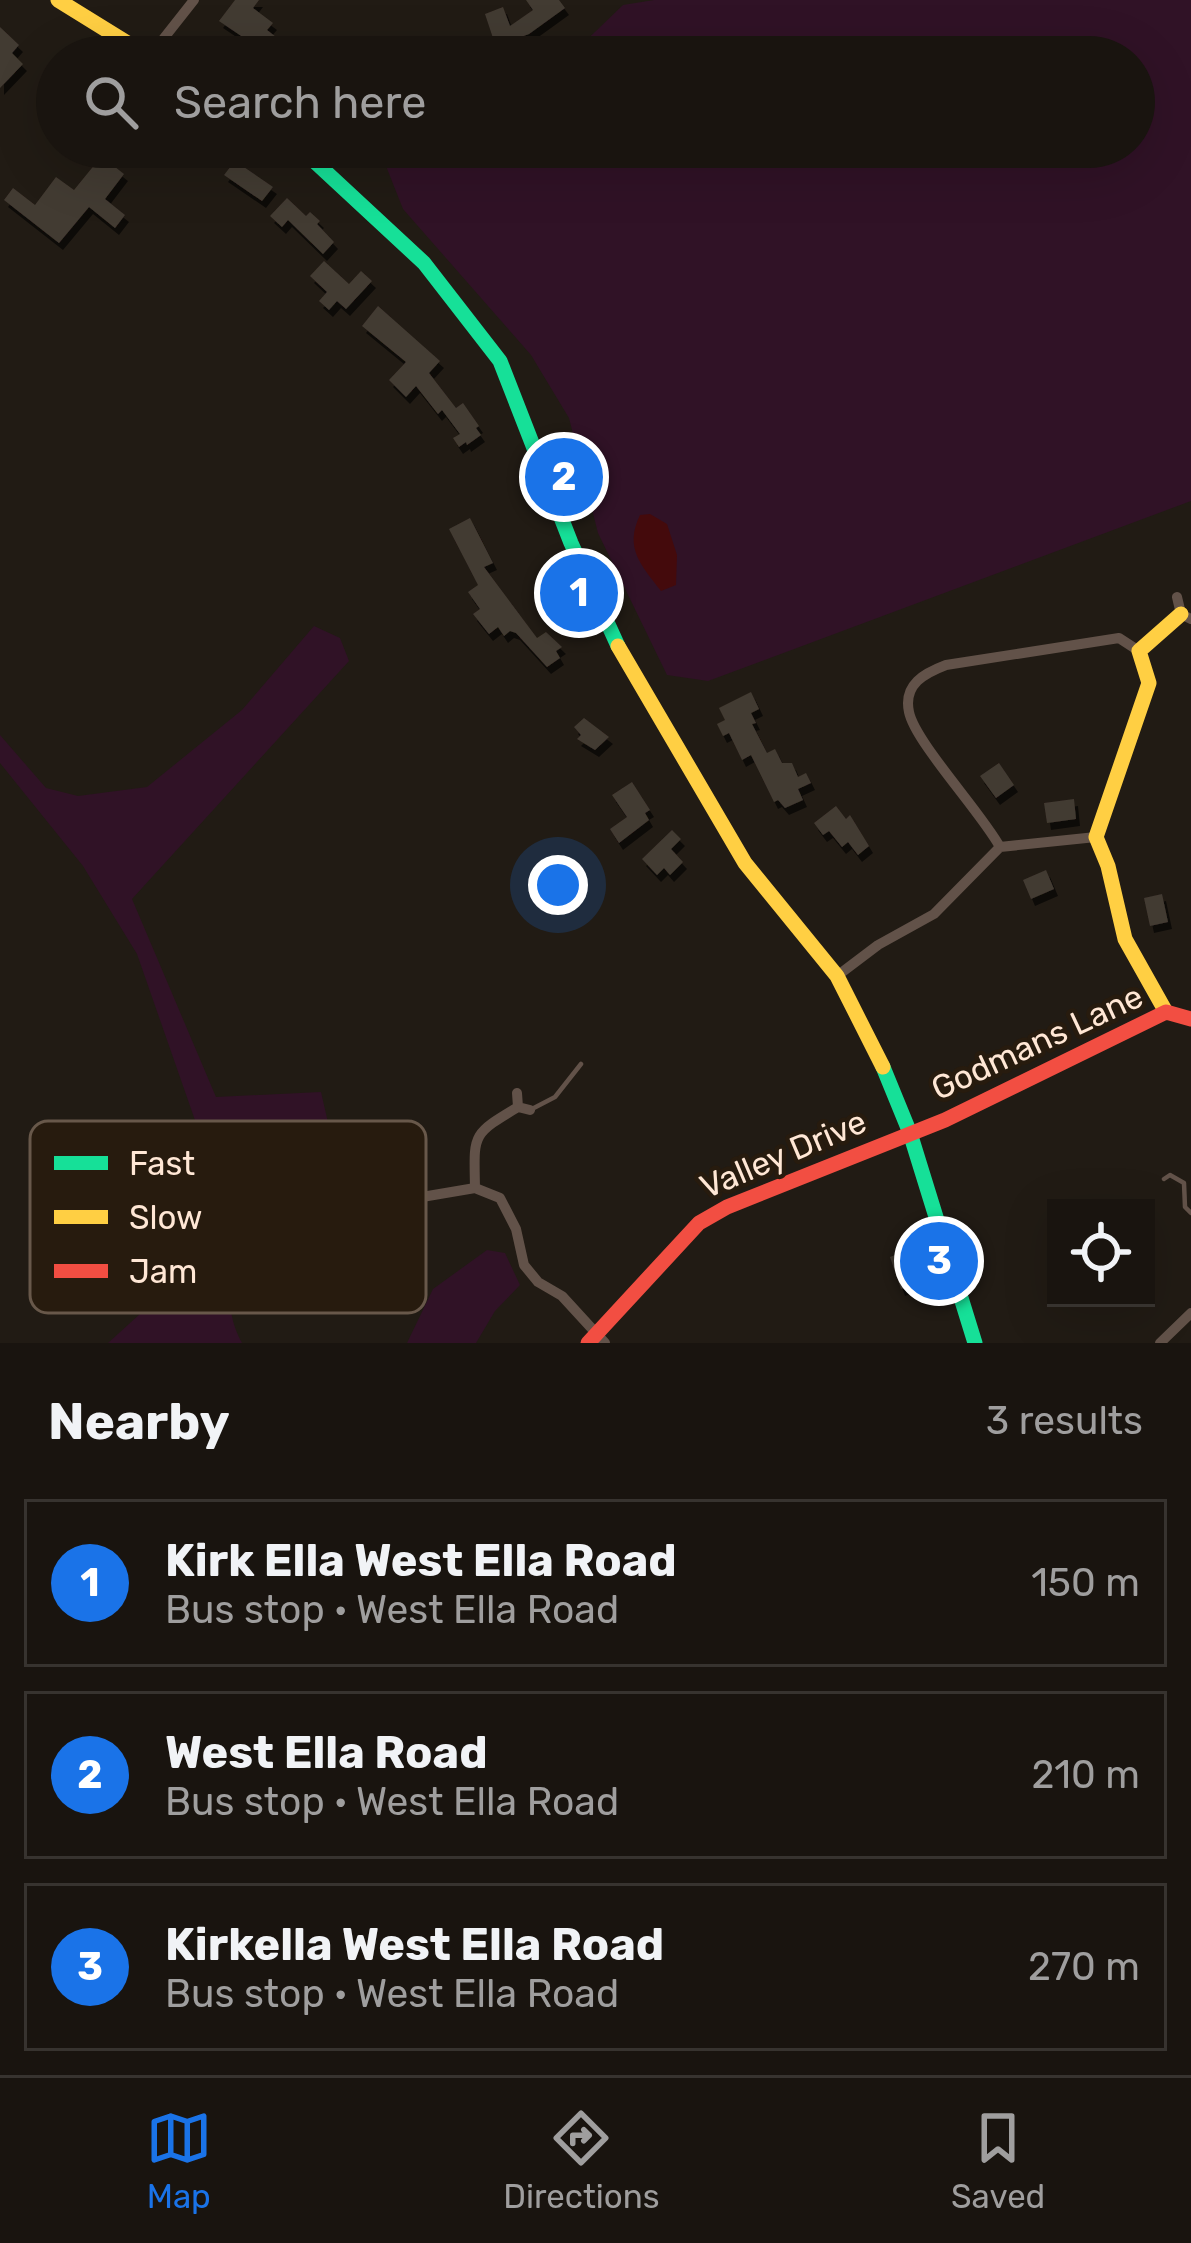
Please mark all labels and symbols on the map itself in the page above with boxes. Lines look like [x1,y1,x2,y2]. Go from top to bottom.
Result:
pin: 2 [525,432,603,522]
pin: 1 [540,548,618,638]
your location [528,855,588,915]
street label: Godmans Lane [925,976,1149,1108]
street label: Valley Drive [694,1102,872,1206]
legend [30,1121,426,1313]
text: Fast [129,1144,195,1183]
text: Slow [129,1198,203,1237]
pin: 3 [900,1216,978,1306]
text: Jam [129,1252,197,1291]

